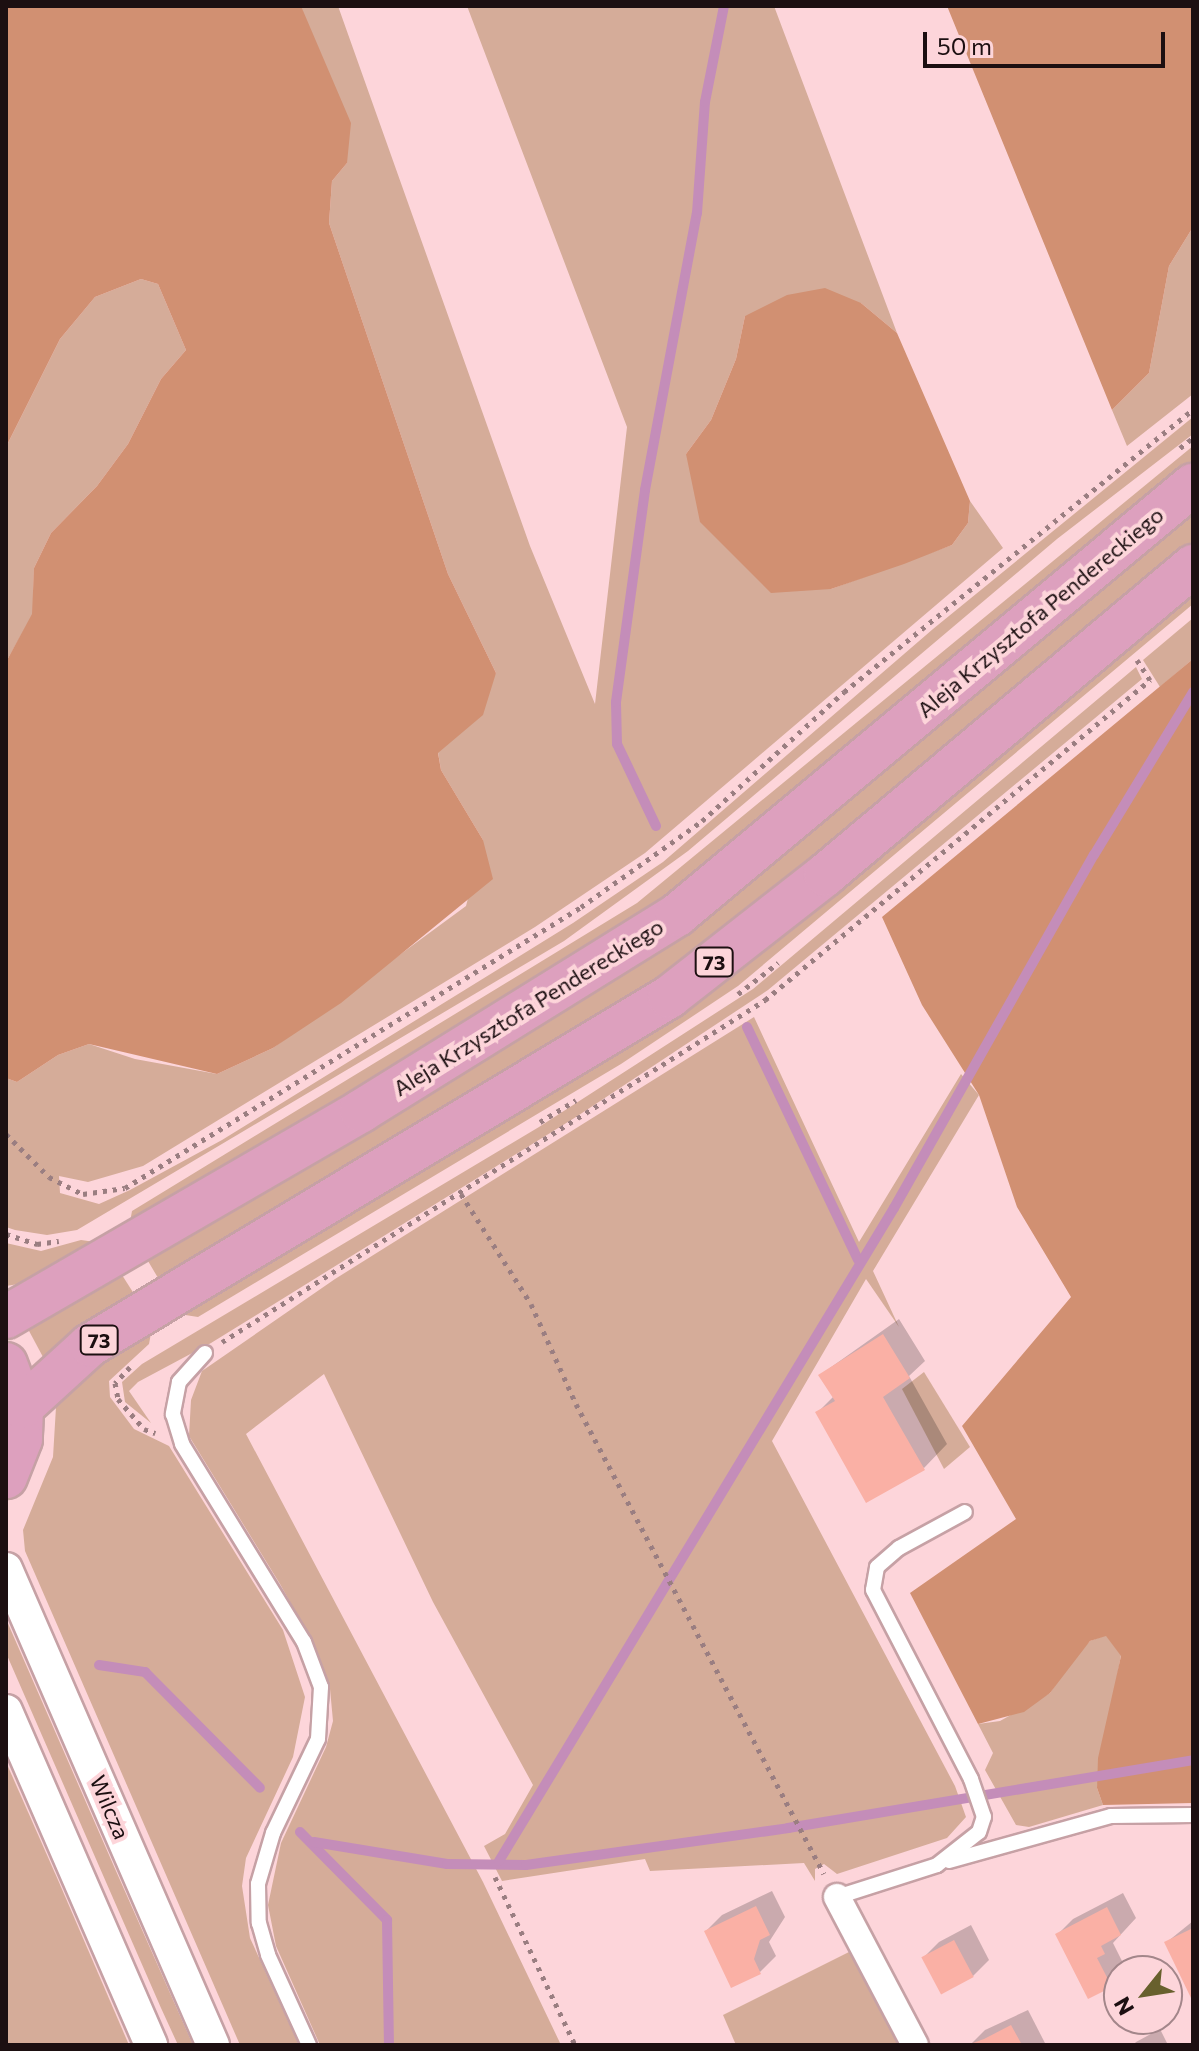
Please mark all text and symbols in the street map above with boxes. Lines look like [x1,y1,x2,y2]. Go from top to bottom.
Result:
scale bar [927,16,1169,66]
text: 50 m [937,31,992,60]
street label: Aleja Krzysztofa Pendereckiego [912,501,1168,723]
street label: Aleja Krzysztofa Pendereckiego [388,913,668,1101]
road number: 73 [694,946,734,978]
road number: 73 [79,1324,119,1356]
street label: Wilcza [85,1771,135,1843]
north arrow [1103,1955,1183,2035]
text: N [1108,1992,1139,2020]

